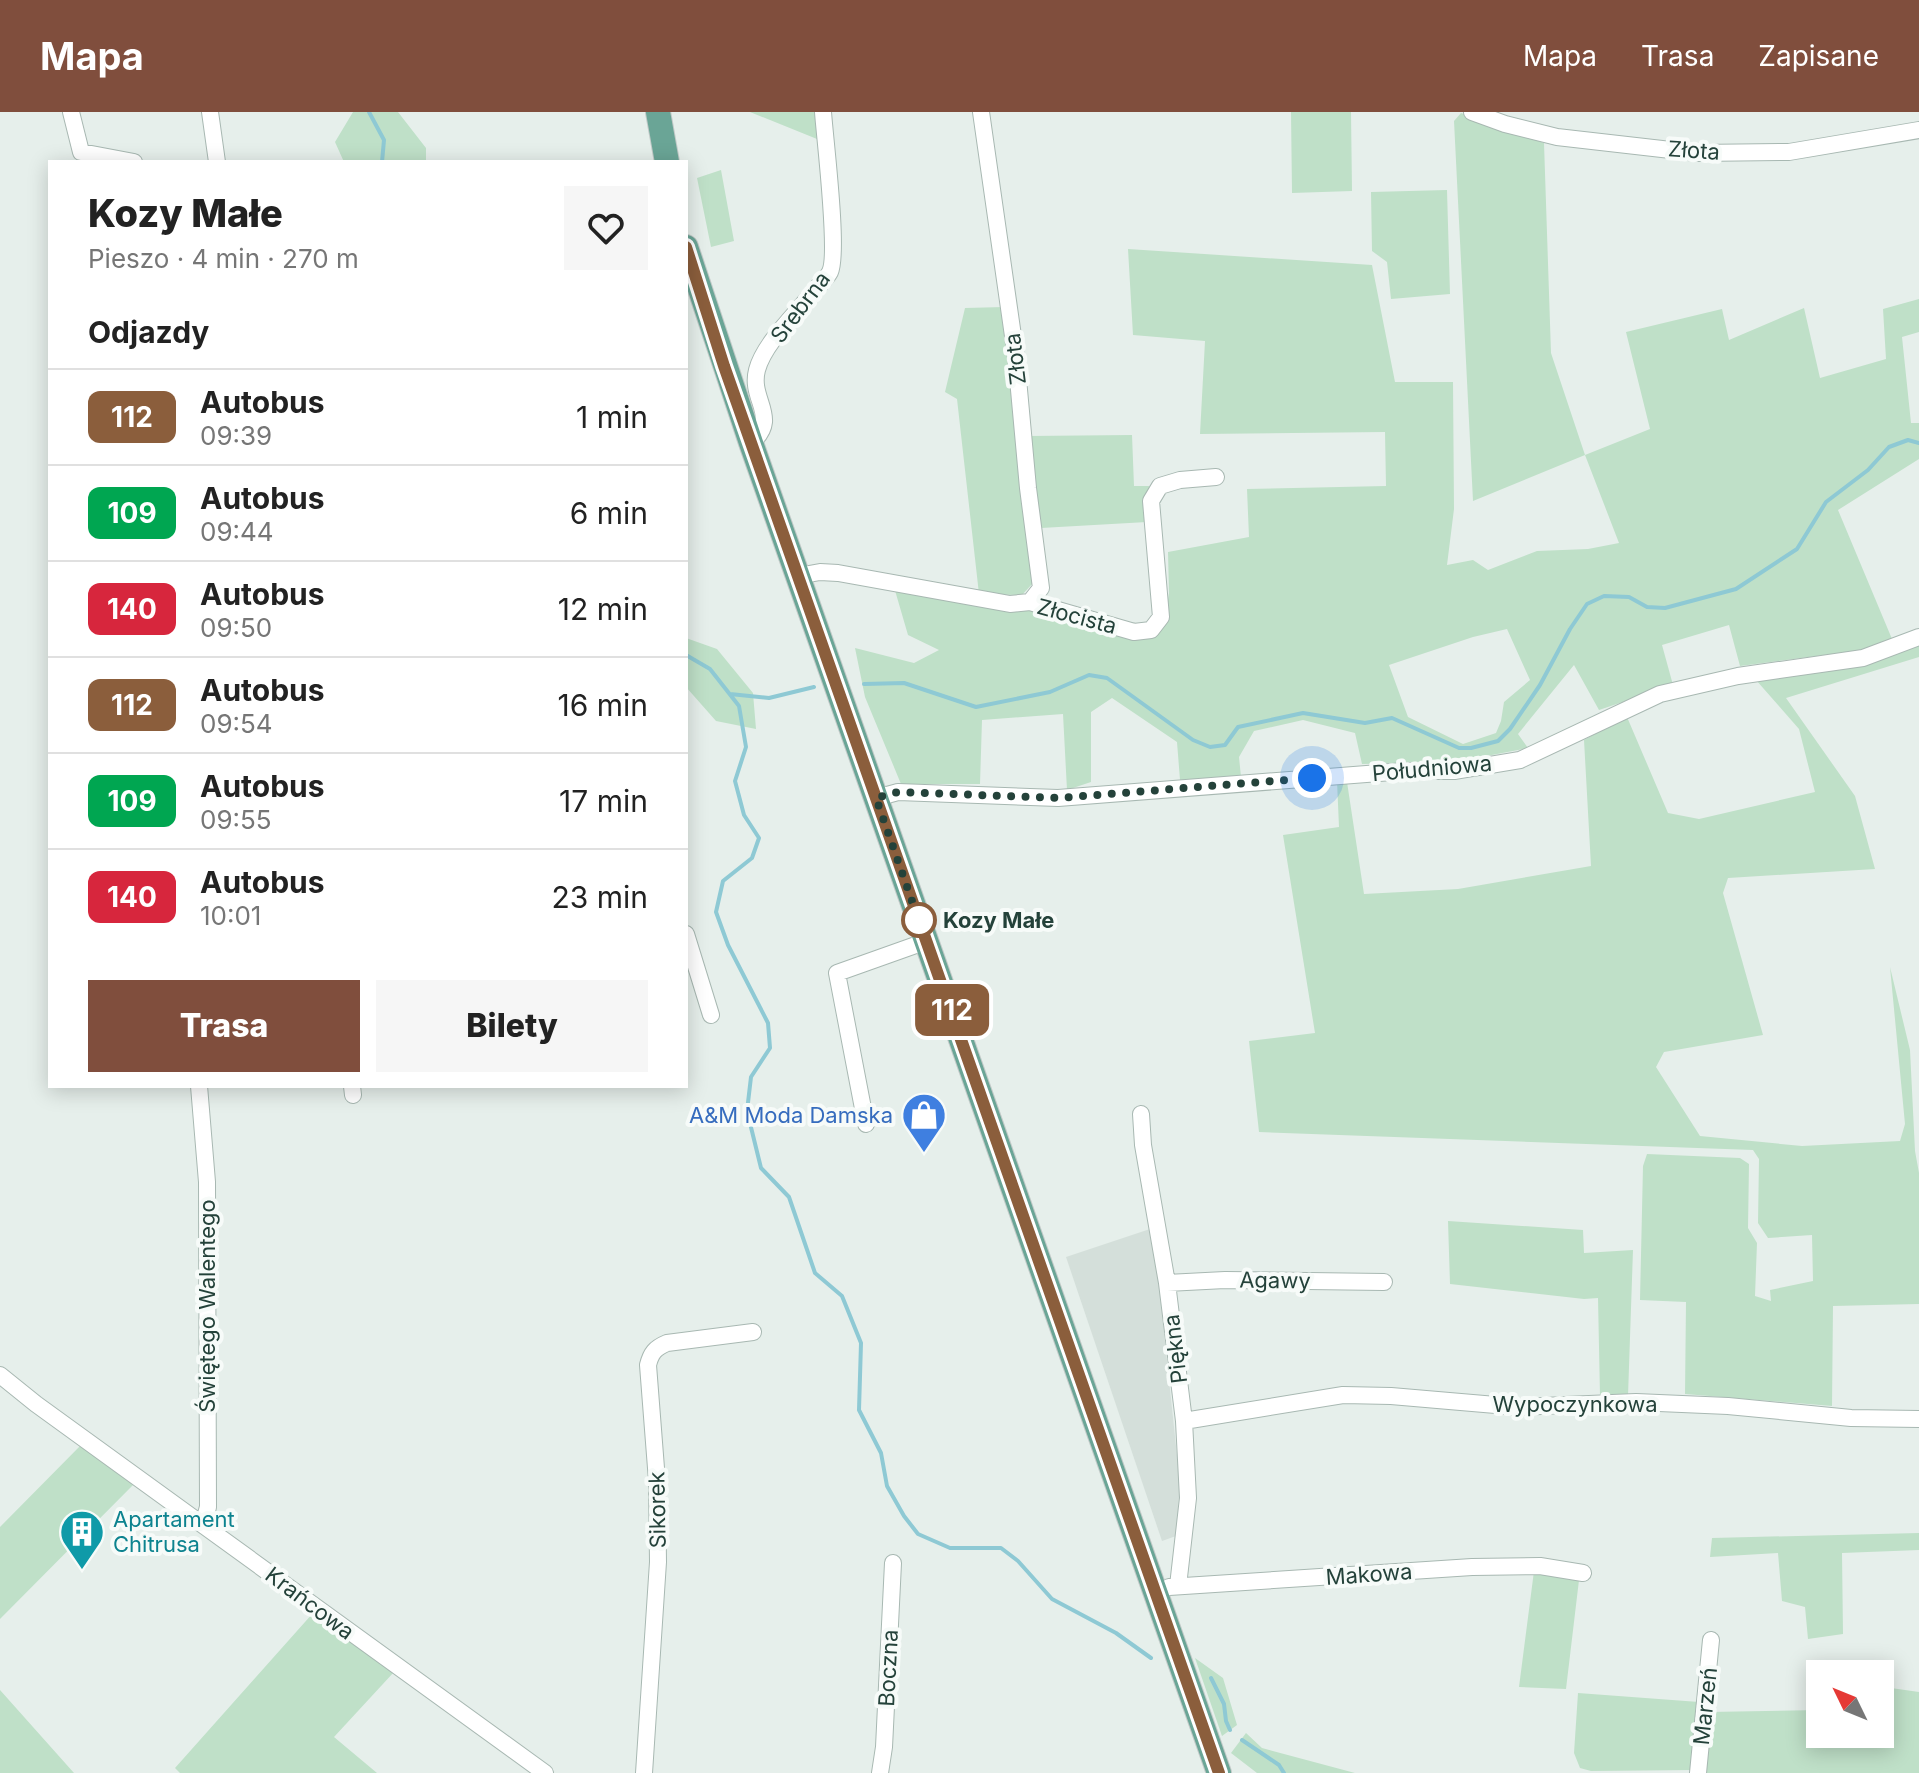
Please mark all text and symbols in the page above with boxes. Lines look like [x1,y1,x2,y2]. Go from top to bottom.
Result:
text: Mapa [40,33,144,79]
text: Mapa [1523,39,1597,73]
text: Trasa [1641,39,1714,73]
text: Zapisane [1758,39,1879,73]
street label: Złota [1667,135,1721,165]
button: heart [564,186,648,270]
text: Kozy Małe [88,190,283,236]
text: Pieszo · 4 min · 270 m [88,243,359,274]
street label: Srebrna [765,266,835,348]
text: Odjazdy [88,314,209,350]
street label: Złota [999,332,1031,386]
text: Autobus [200,384,325,420]
text: 1 min [576,399,648,435]
text: 112 [111,400,153,434]
text: 09:39 [200,420,272,451]
text: Autobus [200,480,325,516]
text: 6 min [570,495,648,531]
text: 109 [107,496,157,530]
text: 09:44 [200,516,274,547]
text: Autobus [200,576,325,612]
text: 12 min [558,591,648,627]
text: 140 [107,592,157,626]
street label: Złocista [1034,593,1120,639]
text: 09:50 [200,612,272,643]
text: Autobus [200,672,325,708]
text: 16 min [557,687,648,723]
text: 112 [111,688,153,722]
text: 09:54 [200,708,273,739]
street label: Południowa [1371,750,1493,786]
your location [1292,758,1332,798]
text: Autobus [200,768,325,804]
text: 17 min [559,783,648,819]
text: 109 [107,784,157,818]
text: 09:55 [200,804,272,835]
text: Autobus [200,864,325,900]
text: 23 min [551,879,648,915]
text: 140 [107,880,157,914]
text: 10:01 [200,900,261,931]
marker: Kozy Małe [902,903,936,937]
place label: Kozy Małe [943,907,1054,933]
button: Trasa [88,980,360,1072]
button: Bilety [376,980,648,1072]
line badge: 112 [906,984,998,1036]
text: 112 [931,993,973,1027]
shop icon: A&M Moda Damska [900,1091,948,1154]
place label: A&M Moda Damska [689,1102,893,1128]
street label: Świętego Walentego [194,1199,220,1413]
street label: Agawy [1239,1266,1311,1294]
street label: Piękna [1158,1313,1192,1385]
street label: Wypoczynkowa [1492,1391,1658,1417]
street label: Sikorek [643,1471,671,1549]
place label: Apartament Chitrusa [113,1506,235,1557]
building icon: Apartament Chitrusa [58,1508,106,1571]
street label: Makowa [1325,1558,1413,1590]
street label: Krańcowa [261,1561,359,1645]
street label: Boczna [873,1629,903,1707]
north arrow [1806,1660,1894,1748]
map controls [1806,1660,1894,1748]
street label: Marzeń [1688,1666,1722,1746]

